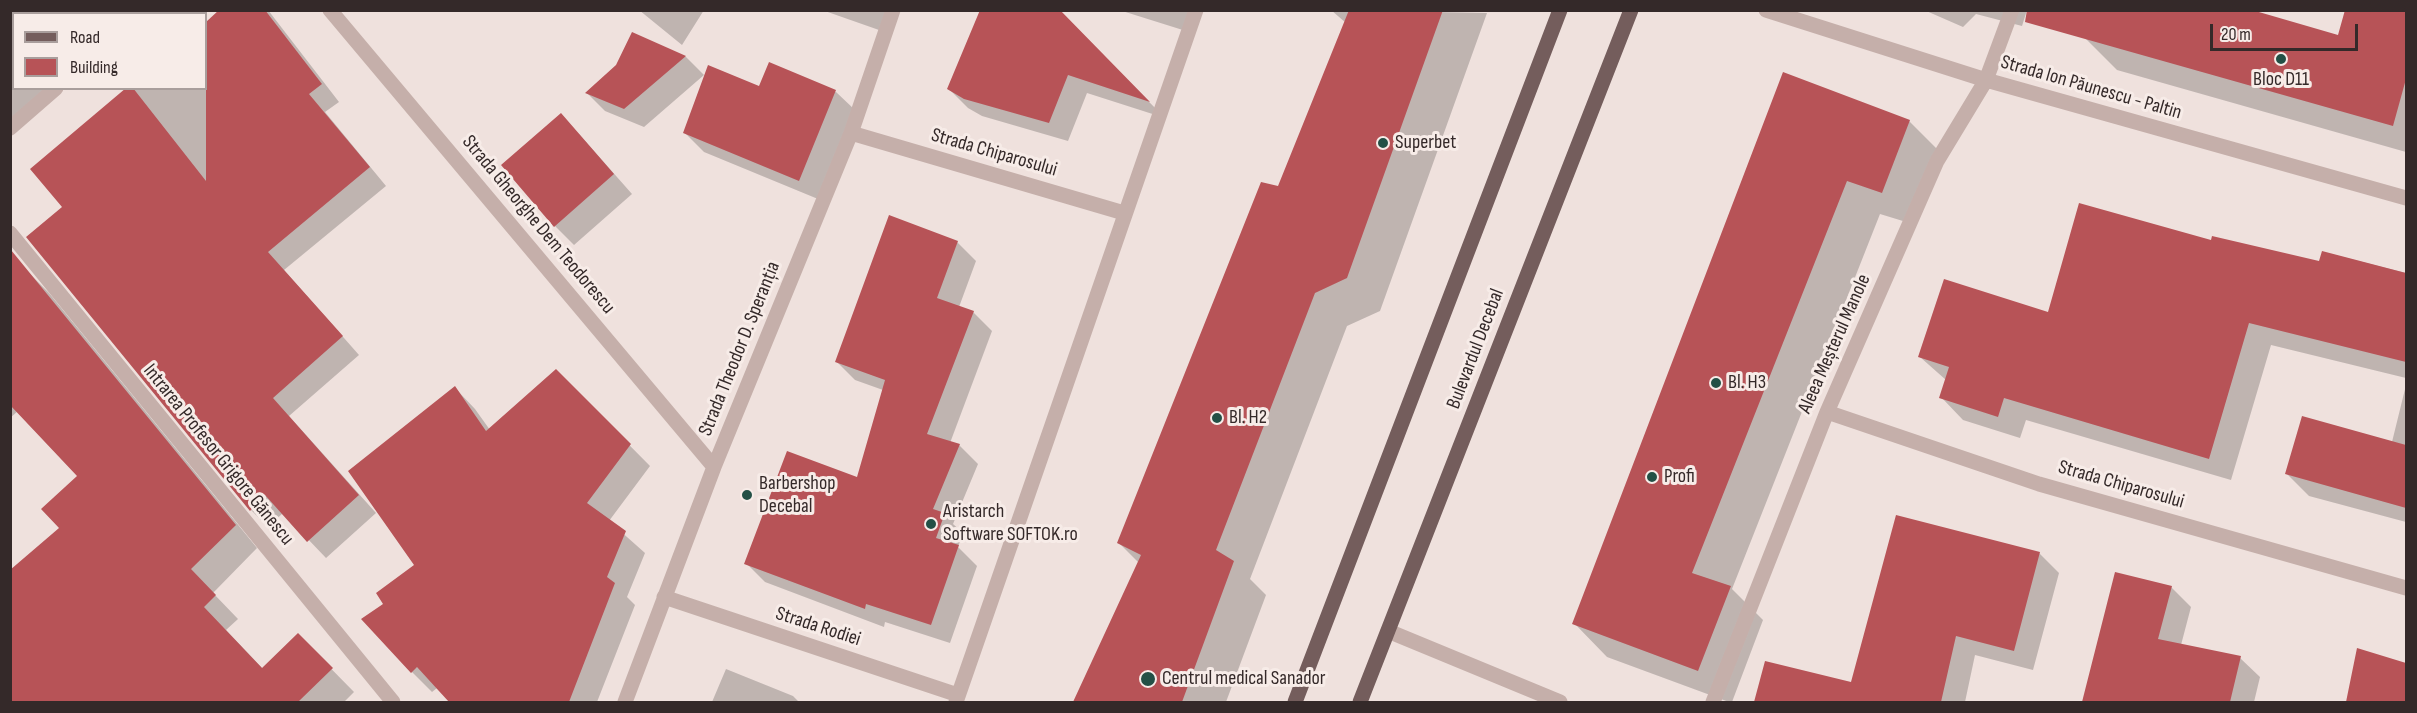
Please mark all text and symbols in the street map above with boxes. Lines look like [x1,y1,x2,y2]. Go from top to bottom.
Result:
legend [12,12,207,90]
scale bar [2213,12,2362,50]
text: 20 m [2221,24,2251,45]
text: Road [70,27,100,48]
street label: Strada Ion Păunescu - Paltin [1998,51,2184,125]
marker: Bloc D11 [2274,52,2288,66]
text: Building [70,57,118,78]
place label: Bloc D11 [2253,68,2309,92]
street label: Strada Chiparosului [928,124,1060,182]
street label: Strada Gheorghe Dem Teodorescu [456,131,620,319]
place label: Superbet [1395,131,1456,155]
marker: Superbet [1376,136,1390,150]
street label: Strada Theodor D. Speranția [694,258,786,440]
street label: Aleea Meșterul Manole [1794,271,1876,417]
street label: Bulevardul Decebal [1442,286,1510,412]
street label: Intrarea Profesor Grigore Gănescu [137,360,299,550]
place label: Bl. H3 [1728,371,1766,395]
marker: Bl. H3 [1709,376,1723,390]
place label: Bl. H2 [1229,406,1267,430]
marker: Bl. H2 [1210,411,1224,425]
street label: Strada Chiparosului [2055,456,2187,514]
place label: Profi [1664,465,1695,489]
marker: Profi [1645,470,1659,484]
place label: Barbershop Decebal [759,472,835,519]
marker: Barbershop Decebal [740,488,754,502]
place label: Aristarch Software SOFTOK.ro [943,500,1078,547]
marker: Aristarch Software SOFTOK.ro [924,517,938,531]
street label: Strada Rodiei [772,602,864,652]
place label: Centrul medical Sanador [1162,667,1326,691]
marker: Centrul medical Sanador [1139,670,1157,688]

